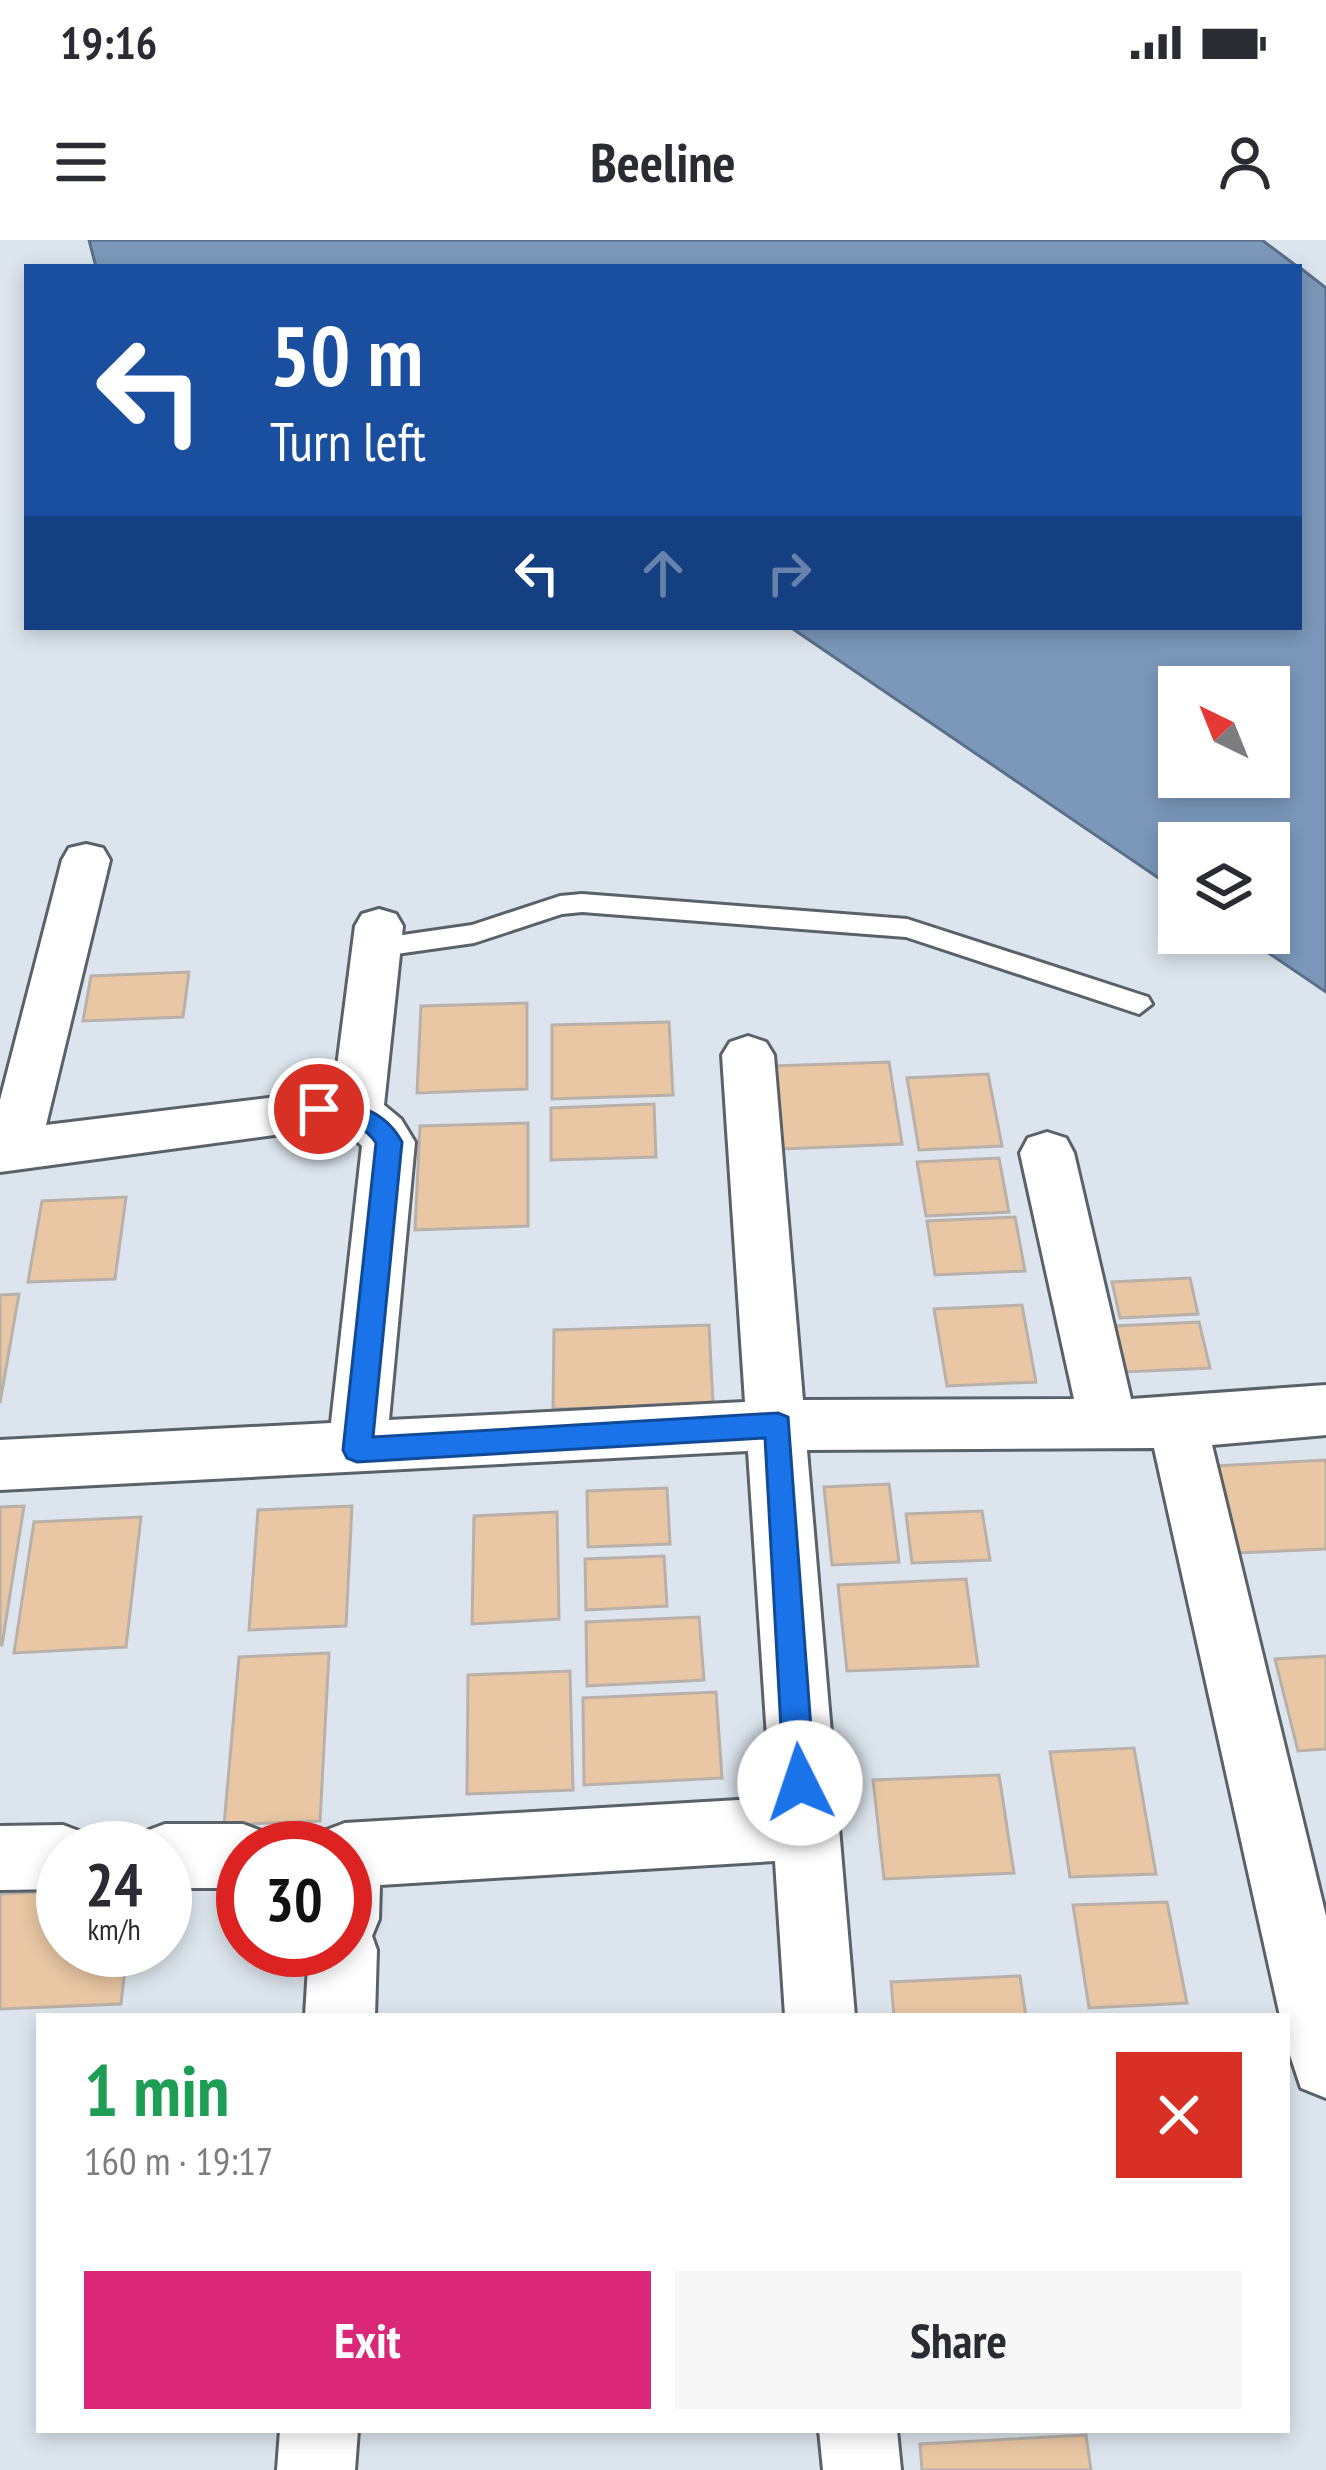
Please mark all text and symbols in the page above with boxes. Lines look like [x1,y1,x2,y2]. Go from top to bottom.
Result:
text: 19:16 [60,13,157,71]
text: Beeline [590,127,736,197]
icon: menu [48,129,114,195]
icon: person [1212,129,1278,195]
text: 50 m [270,300,423,409]
icon: left [72,312,228,468]
text: Turn left [270,406,426,476]
icon: left [504,540,570,606]
icon: ahead [630,540,696,606]
icon: right [756,540,822,606]
north arrow [1158,666,1290,798]
map controls [1158,666,1290,954]
button: layers [1158,822,1290,954]
pin [268,1058,370,1160]
icon: arrive [286,1076,352,1142]
position arrow [737,1720,863,1846]
speed limit sign: 30 [216,1821,372,1977]
text: 24 [85,1845,143,1923]
text: km/h [87,1909,141,1948]
text: 1 min [84,2043,229,2136]
button: close [1116,2052,1242,2178]
text: 160 m · 19:17 [84,2135,273,2186]
button: Exit [84,2271,651,2409]
button: Share [675,2271,1242,2409]

